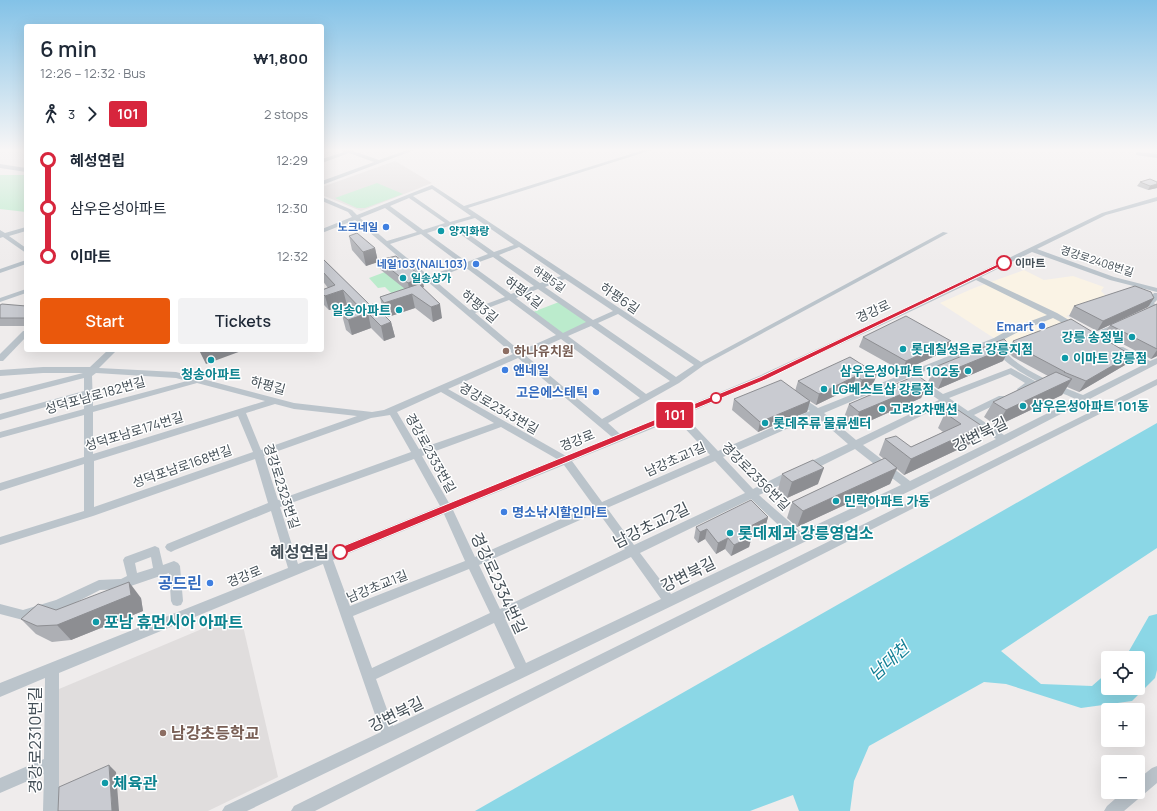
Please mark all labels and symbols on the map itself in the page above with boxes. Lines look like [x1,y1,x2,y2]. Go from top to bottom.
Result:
place label: 노크네일 [338,219,378,234]
marker: 노크네일 [381,222,391,232]
place label: 양지화랑 [449,223,489,238]
marker: 양지화랑 [436,226,446,236]
street label: 경강로2408번길 [1059,242,1136,279]
marker: 이마트 [996,255,1012,271]
place label: 이마트 [1015,255,1045,270]
place label: 네일103(NAIL103) [377,256,468,271]
marker: 네일103(NAIL103) [471,259,481,269]
street label: 하평5길 [530,262,569,295]
place label: 일송상가 [411,270,451,285]
street label: 하평4길 [501,272,547,312]
marker: 일송상가 [398,273,408,283]
street label: 하평6길 [597,278,643,318]
street label: 하평3길 [458,285,502,327]
street label: 경강로 [853,295,893,327]
place label: 일송아파트 [331,301,391,319]
marker: 일송아파트 [394,305,404,315]
place label: Emart [996,317,1034,335]
marker: Emart [1037,321,1047,331]
place label: 강릉 송정빌 [1062,328,1124,346]
marker: 강릉 송정빌 [1127,332,1137,342]
place label: 롯데칠성음료 강릉지점 [911,340,1033,358]
place label: 하나유치원 [514,342,574,360]
marker: 롯데칠성음료 강릉지점 [898,344,908,354]
marker: 하나유치원 [501,346,511,356]
place label: 이마트 강릉점 [1073,349,1147,367]
marker: 이마트 강릉점 [1060,353,1070,363]
marker: 청송아파트 [206,355,216,365]
place label: 앤네일 [513,361,549,379]
place label: 삼우은성아파트 102동 [840,362,960,380]
place label: 청송아파트 [181,365,241,383]
marker: 앤네일 [500,365,510,375]
marker: 삼우은성아파트 102동 [963,366,973,376]
street label: 성덕포남로182번길 [43,372,147,418]
street label: 하평길 [248,372,288,398]
street label: 경강로2343번길 [456,378,542,438]
place label: LG베스트샵 강릉점 [832,380,935,398]
place label: 고은에스테틱 [516,383,588,401]
marker: LG베스트샵 강릉점 [819,384,829,394]
marker: 고은에스테틱 [591,387,601,397]
unlabelled marker [710,392,722,404]
place label: 삼우은성아파트 101동 [1031,397,1149,415]
place label: 고려2차맨션 [890,400,958,418]
marker: 삼우은성아파트 101동 [1018,401,1028,411]
line badge: 101 [652,402,698,428]
marker: 고려2차맨션 [877,404,887,414]
street label: 성덕포남로174번길 [82,407,186,455]
street label: 경강로2333번길 [402,410,460,496]
street label: 강변북길 [949,411,1011,457]
place label: 롯데주류 물류센터 [773,414,871,432]
marker: 롯데주류 물류센터 [760,418,770,428]
street label: 경강로 [557,425,597,455]
street label: 남강초교1길 [642,438,708,480]
street label: 경강로2356번길 [718,438,794,514]
street label: 성덕포남로168번길 [130,440,234,492]
street label: 경강로2323번길 [260,441,304,531]
place label: 민락아파트 가동 [844,492,930,510]
marker: 민락아파트 가동 [831,496,841,506]
street label: 남강초교2길 [609,497,693,553]
place label: 명소낚시할인마트 [512,503,608,521]
marker: 명소낚시할인마트 [499,507,509,517]
place label: 롯데제과 강릉영업소 [738,522,874,544]
marker: 롯데제과 강릉영업소 [725,528,735,538]
street label: 경강로2334번길 [466,529,532,637]
place label: 혜성연립 [270,541,329,563]
marker: 혜성연립 [332,544,348,560]
street label: 강변북길 [657,551,719,597]
street label: 경강로 [224,561,264,591]
street label: 남강초교1길 [344,566,410,606]
place label: 공드린 [158,572,202,594]
marker: 공드린 [205,578,215,588]
place label: 포남 휴먼시아 아파트 [104,611,243,633]
marker: 포남 휴먼시아 아파트 [91,617,101,627]
water label: 남대천 [864,635,916,685]
street label: 경강로2310번길 [24,686,46,794]
street label: 강변북길 [365,691,427,737]
place label: 남강초등학교 [171,722,260,744]
marker: 남강초등학교 [158,728,168,738]
place label: 체육관 [113,772,157,794]
marker: 체육관 [100,778,110,788]

